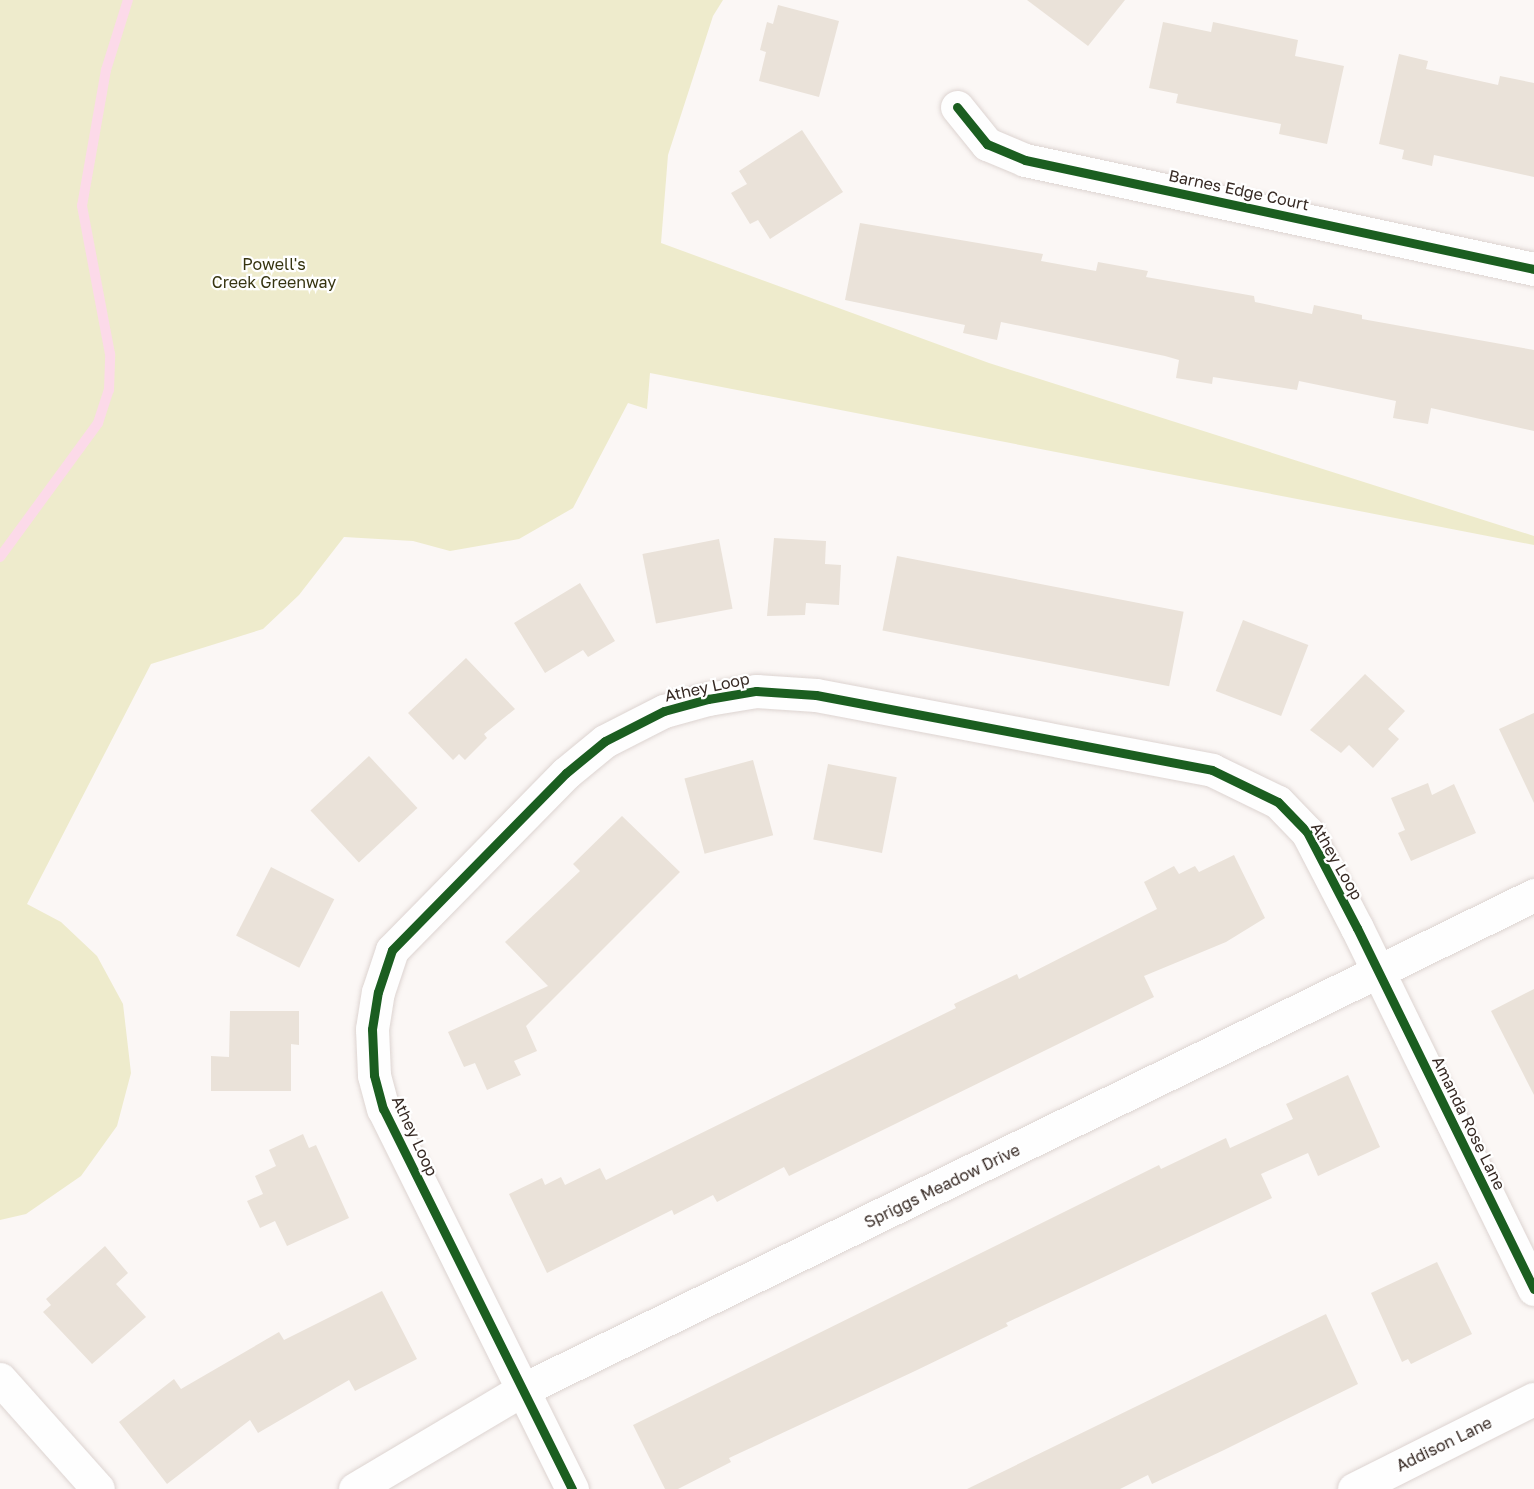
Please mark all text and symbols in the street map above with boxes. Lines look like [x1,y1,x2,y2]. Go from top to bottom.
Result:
street label: Barnes Edge Court [1167,166,1311,214]
park label: Powell's Creek Greenway [212,254,336,292]
street label: Athey Loop [663,669,751,705]
street label: Athey Loop [1307,819,1367,903]
street label: Amanda Rose Lane [1428,1053,1510,1193]
street label: Athey Loop [388,1093,442,1179]
street label: Spriggs Meadow Drive [861,1140,1023,1232]
street label: Addison Lane [1393,1413,1495,1475]

